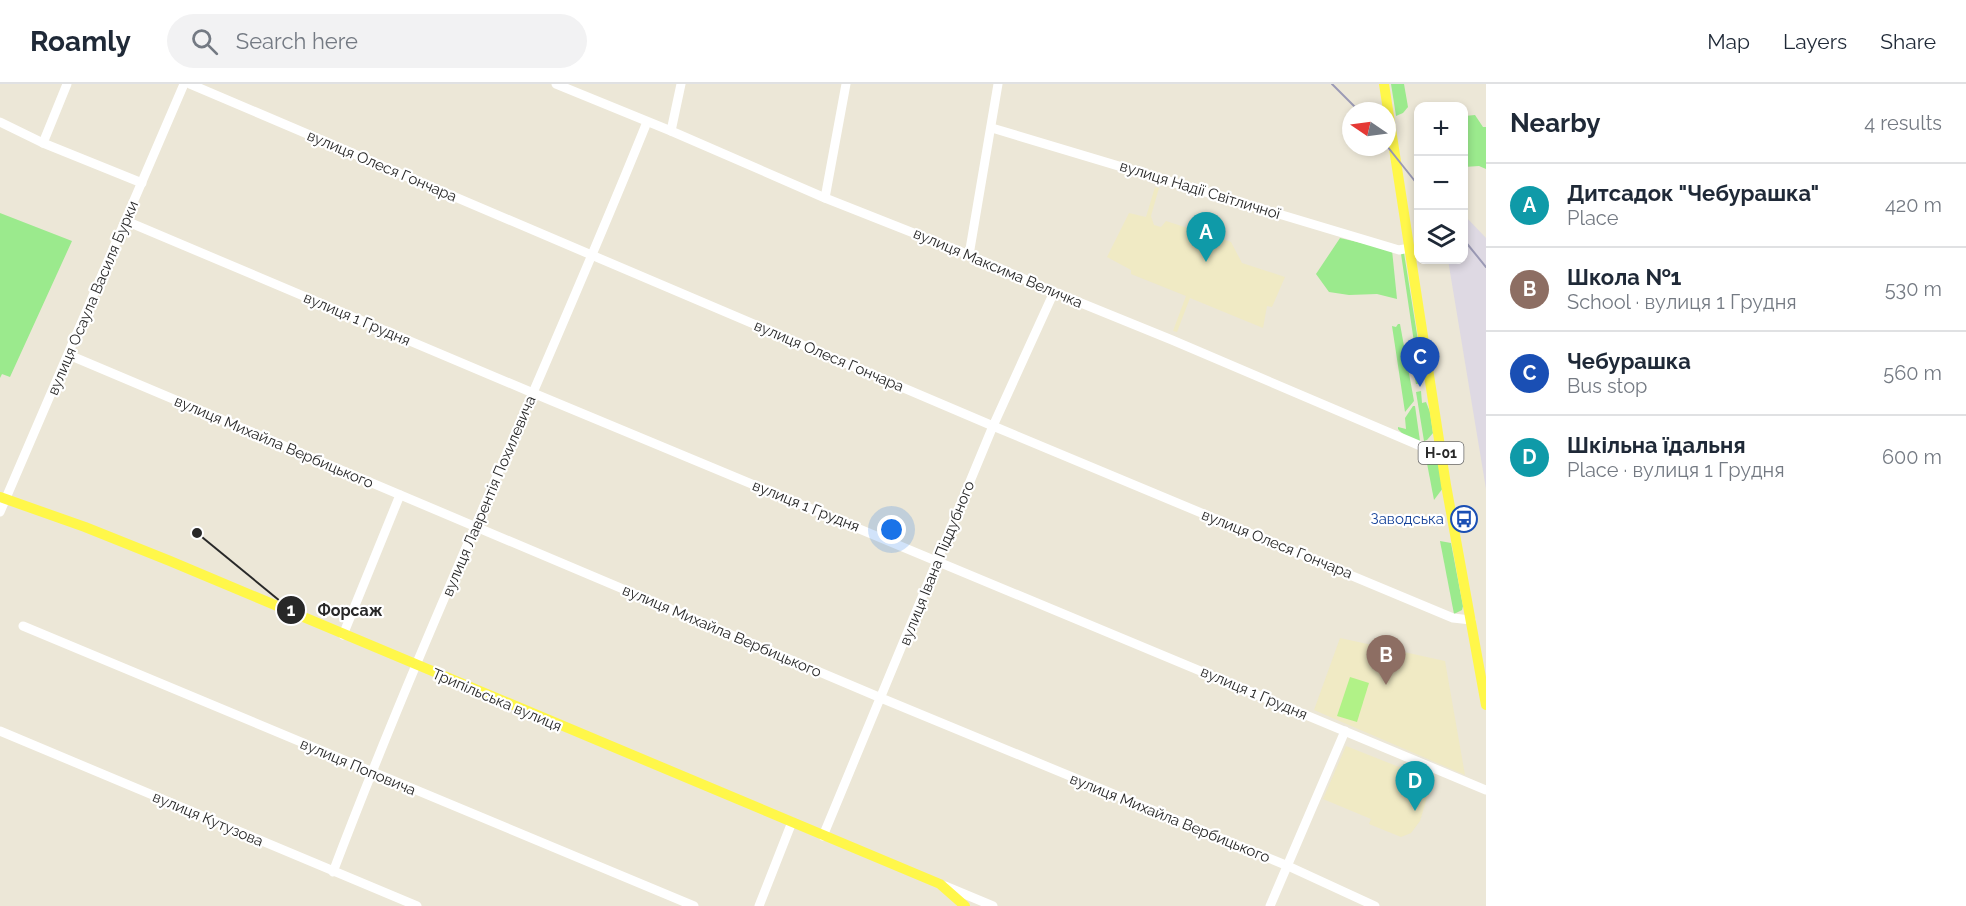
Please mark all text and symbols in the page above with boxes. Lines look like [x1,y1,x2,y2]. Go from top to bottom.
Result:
search box [167,14,587,68]
text: Roamly [30,25,131,58]
icon: search [188,25,221,58]
text: Search here [236,28,358,54]
text: Map [1707,29,1750,54]
text: Layers [1783,29,1847,54]
text: Share [1880,29,1936,54]
north arrow [1342,102,1396,156]
map controls [1414,102,1468,264]
button: + [1414,102,1468,156]
text: Nearby [1510,108,1600,138]
text: 4 results [1864,111,1942,135]
street label: вулиця Олеся Гончара [304,126,460,206]
button: − [1414,156,1468,210]
street label: вулиця Надії Світличної [1118,157,1283,223]
text: Дитсадок "Чебурашка" [1567,180,1819,206]
text: A [1523,193,1536,217]
text: 420 m [1885,193,1942,217]
street label: вулиця Осаула Василя Бурки [44,198,142,398]
text: Place [1567,206,1618,230]
button: layers [1414,210,1468,264]
pin: A [1186,212,1226,262]
street label: вулиця Максима Величка [911,224,1085,312]
text: Школа №1 [1567,264,1681,290]
text: B [1523,277,1536,301]
text: 530 m [1885,277,1942,301]
street label: вулиця 1 Грудня [301,288,413,350]
text: School · вулиця 1 Грудня [1567,290,1797,314]
street label: вулиця Олеся Гончара [751,316,907,396]
pin: C [1400,338,1440,387]
text: Чебурашка [1567,348,1691,374]
text: C [1523,361,1536,385]
text: 560 m [1883,361,1942,385]
text: Bus stop [1567,374,1647,398]
street label: вулиця Михайла Вербицького [172,392,376,492]
street label: вулиця Лаврентія Похилевича [438,393,540,599]
text: Шкільна їдальня [1567,432,1746,458]
road number: Н-01 [1418,442,1464,464]
text: D [1522,445,1537,469]
text: 600 m [1882,445,1942,469]
text: Place · вулиця 1 Грудня [1567,458,1785,482]
street label: вулиця 1 Грудня [750,476,862,536]
street label: вулиця Івана Піддубного [896,478,978,648]
bus stop icon: Заводська [1449,504,1479,534]
street label: вулиця Олеся Гончара [1199,505,1355,583]
place label: Заводська [1371,510,1444,528]
your location [877,515,906,544]
street label: вулиця Михайла Вербицького [620,581,824,681]
callout: Форсаж [276,593,395,627]
text: 1 [287,599,296,620]
text: Форсаж [318,601,383,620]
pin: B [1366,636,1406,685]
street label: вулиця 1 Грудня [1198,662,1310,724]
street label: Трипільська вулиця [430,665,564,735]
street label: вулиця Поповича [297,735,419,799]
pin: D [1396,762,1434,811]
street label: вулиця Михайла Вербицького [1067,769,1273,867]
street label: вулиця Кутузова [150,788,266,850]

